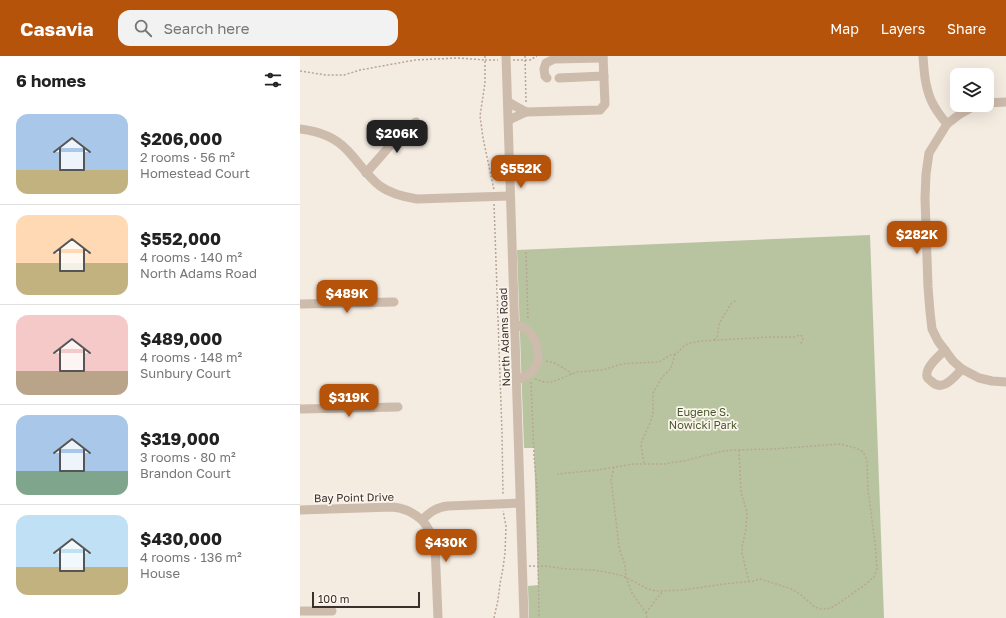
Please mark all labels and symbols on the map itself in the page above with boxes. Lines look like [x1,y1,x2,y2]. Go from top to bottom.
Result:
pin: $206K [369,120,425,154]
pin: $552K [493,155,549,189]
pin: $282K [889,221,945,255]
pin: $489K [319,280,375,314]
street label: North Adams Road [496,287,512,387]
pin: $319K [321,384,377,418]
park label: Eugene S. Nowicki Park [669,405,737,431]
street label: Bay Point Drive [314,490,394,504]
pin: $430K [418,529,474,563]
scale bar [312,590,420,609]

